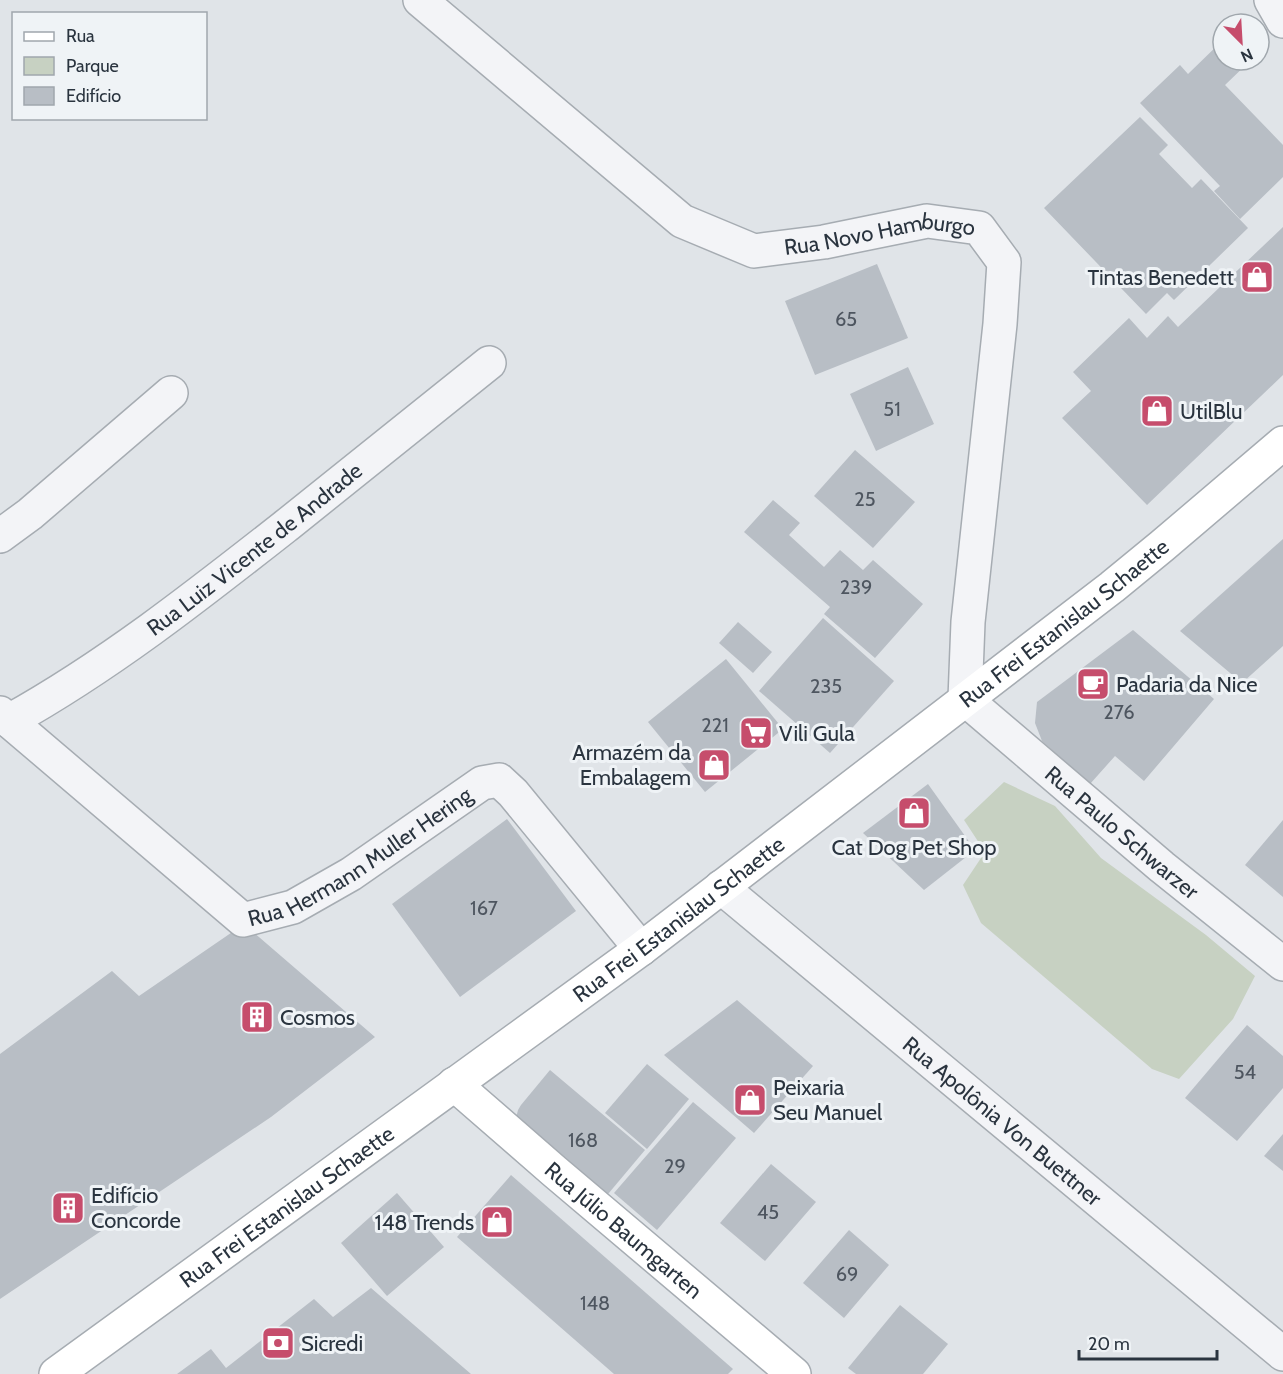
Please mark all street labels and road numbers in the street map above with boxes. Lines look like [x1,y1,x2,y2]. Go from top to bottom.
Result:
street label: Rua Novo Hamburgo [782,207,977,261]
street label: Rua Luiz Vicente de Andrade [141,457,367,641]
street label: Rua Frei Estanislau Schaette [954,533,1174,713]
street label: Rua Paulo Schwarzer [1040,760,1204,905]
street label: Rua Hermann Muller Hering [245,780,478,932]
street label: Rua Frei Estanislau Schaette [567,830,790,1008]
street label: Rua Apolônia Von Buettner [898,1031,1107,1211]
street label: Rua Frei Estanislau Schaette [174,1120,399,1293]
street label: Rua Júlio Baumgarten [540,1156,708,1304]

